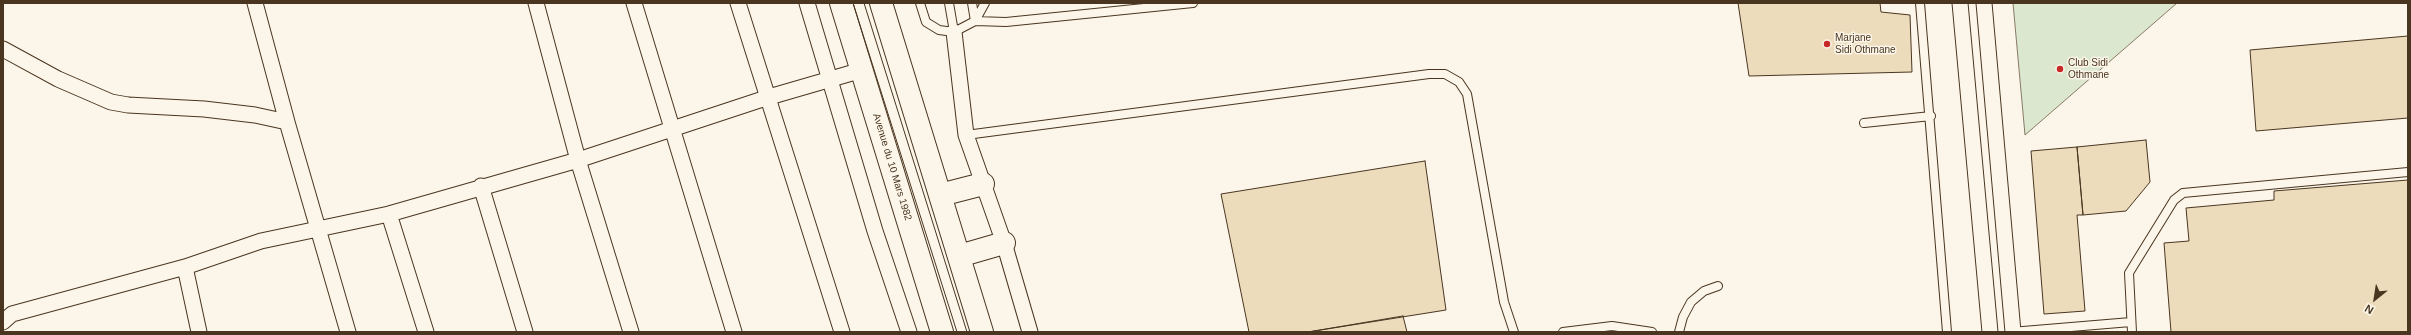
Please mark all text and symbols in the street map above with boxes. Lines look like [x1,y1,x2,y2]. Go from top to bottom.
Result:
place label: Marjane Sidi Othmane [1835,32,1896,56]
marker: Marjane Sidi Othmane [1822,39,1832,49]
place label: Club Sidi Othmane [2068,57,2109,80]
marker: Club Sidi Othmane [2055,64,2065,74]
street label: Avenue du 10 Mars 1982 [870,112,914,222]
north arrow [2355,279,2395,319]
text: N [2363,302,2375,317]

